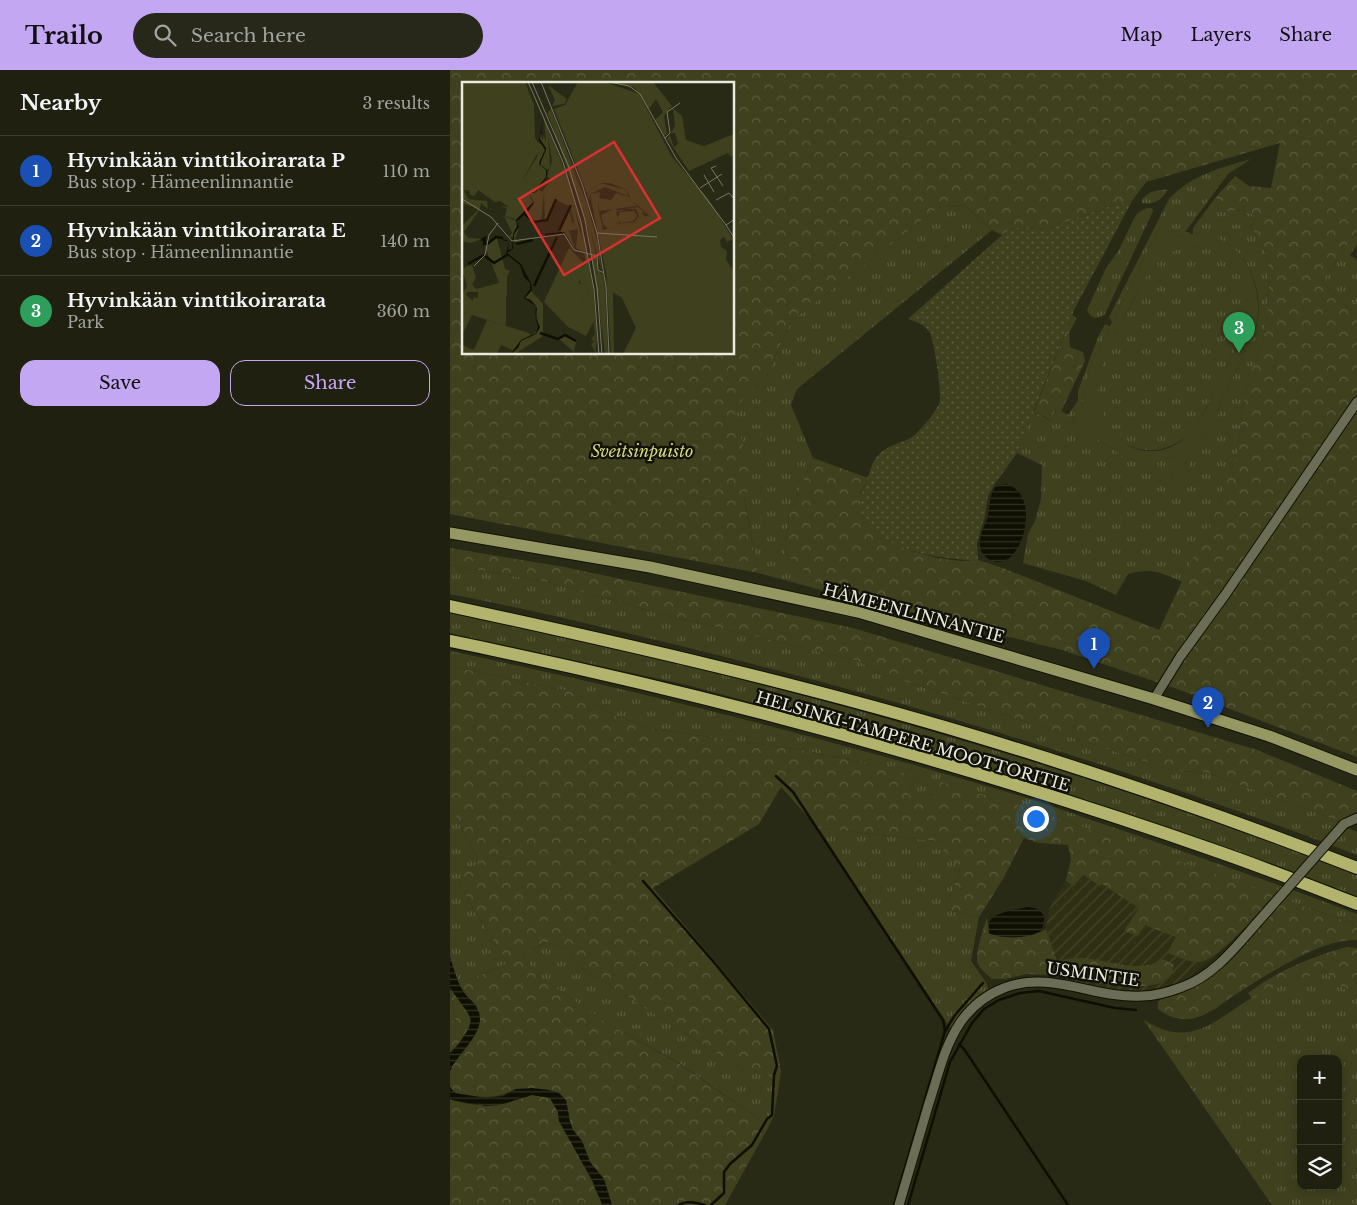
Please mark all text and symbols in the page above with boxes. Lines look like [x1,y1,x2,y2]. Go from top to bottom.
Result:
search box [133,13,483,58]
text: Trailo [25,21,103,50]
icon: search [151,21,179,49]
text: Search here [191,24,306,47]
text: Map [1121,24,1162,46]
text: Layers [1190,24,1251,46]
text: Share [1279,24,1332,46]
inset map [462,82,735,355]
text: Nearby [20,90,101,116]
text: 3 results [362,93,430,113]
text: Hyvinkään vinttikoirarata P [67,149,345,172]
text: 1 [33,161,39,181]
text: 110 m [383,161,430,181]
text: Bus stop · Hämeenlinnantie [67,172,294,192]
text: Hyvinkään vinttikoirarata E [67,219,346,242]
text: 2 [31,231,41,251]
text: 140 m [380,231,430,251]
text: Bus stop · Hämeenlinnantie [67,242,294,262]
text: Hyvinkään vinttikoirarata [67,289,326,312]
text: 3 [31,301,41,321]
text: 360 m [377,301,430,321]
text: Park [67,312,104,332]
pin: 3 [1223,312,1255,353]
button: Save [20,360,220,406]
button: Share [230,360,430,406]
park label: Sveitsinpuisto [591,441,693,461]
street label: HÄMEENLINNANTIE [821,579,1007,647]
pin: 1 [1078,628,1110,669]
street label: HELSINKI-TAMPERE MOOTTORITIE [754,687,1072,795]
pin: 2 [1192,687,1224,728]
your location [1023,806,1049,832]
street label: USMINTIE [1045,958,1141,990]
map controls [1297,1055,1342,1190]
button: + [1297,1055,1342,1100]
button: − [1297,1100,1342,1145]
button: layers [1297,1145,1342,1190]

